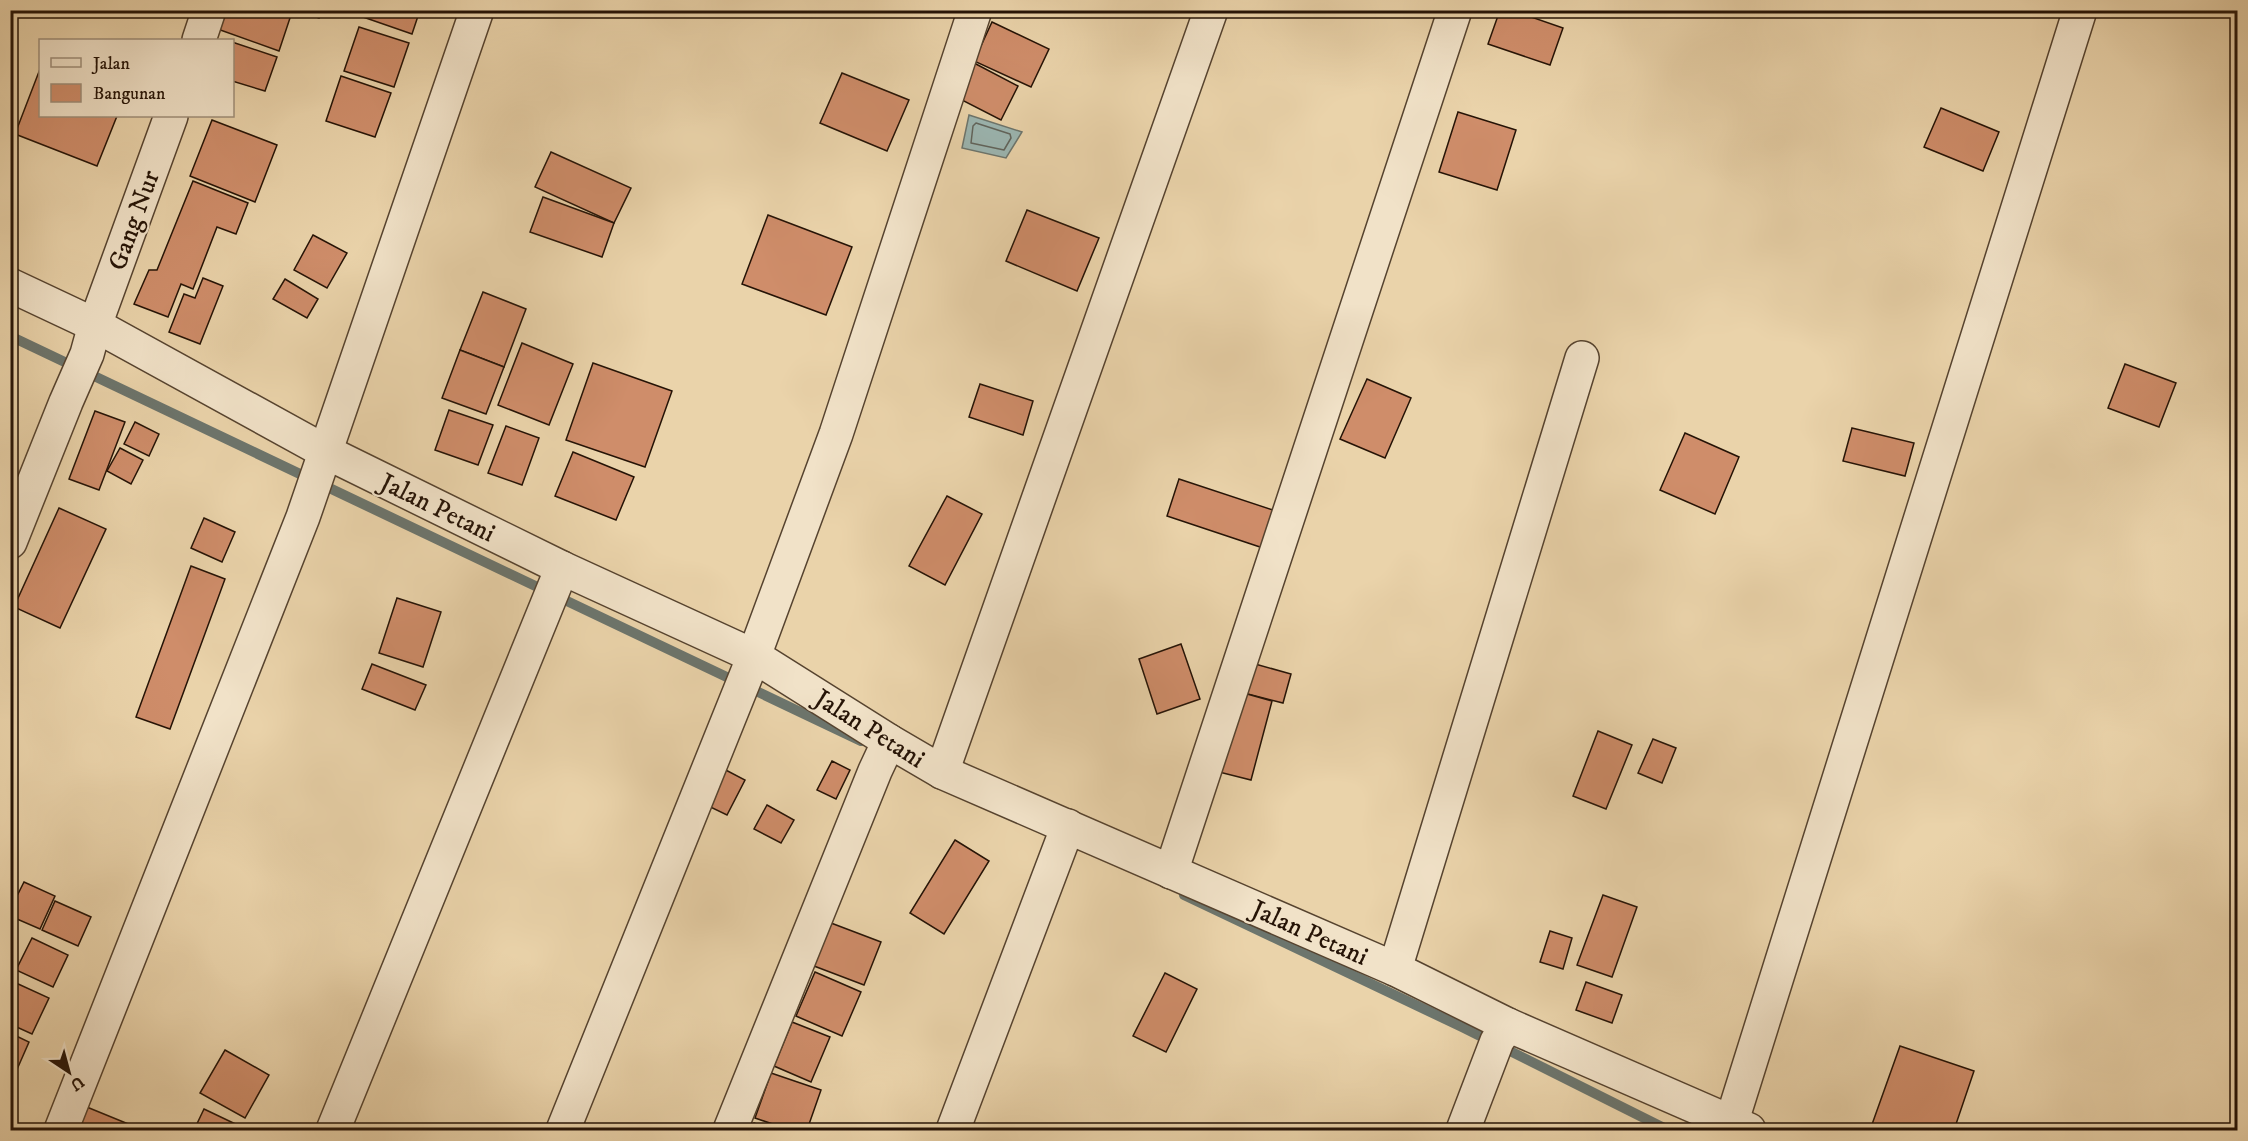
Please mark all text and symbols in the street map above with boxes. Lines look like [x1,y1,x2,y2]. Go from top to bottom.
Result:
legend [39,39,234,117]
text: Jalan [91,53,131,75]
text: Bangunan [93,83,166,105]
street label: Gang Nur [101,166,168,275]
street label: Jalan Petani [373,465,500,550]
street label: Jalan Petani [806,681,931,776]
street label: Jalan Petani [1244,892,1373,974]
north arrow [39,1042,99,1102]
text: U [66,1072,88,1095]

